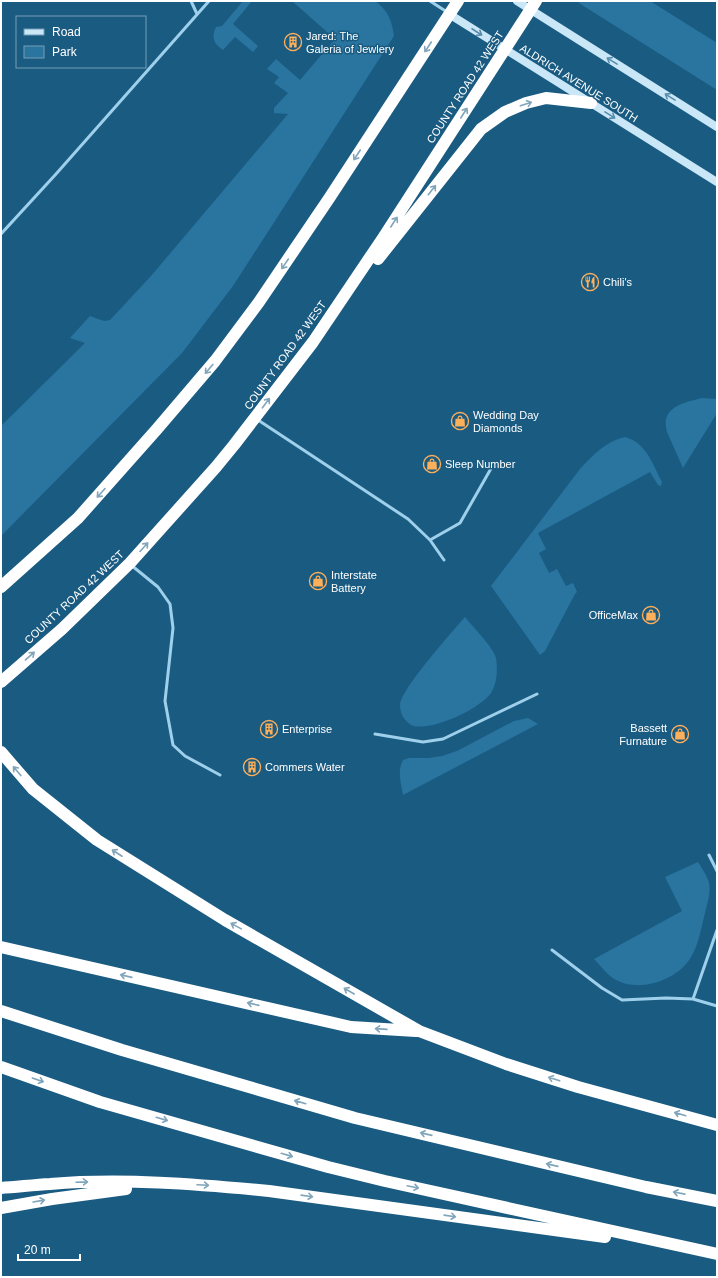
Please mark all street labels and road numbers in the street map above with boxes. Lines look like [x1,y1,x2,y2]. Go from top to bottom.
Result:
street label: COUNTY ROAD 42 WEST [424,28,506,145]
street label: ALDRICH AVENUE SOUTH [518,42,640,124]
street label: COUNTY ROAD 42 WEST [242,298,329,412]
street label: COUNTY ROAD 42 WEST [22,548,126,646]

